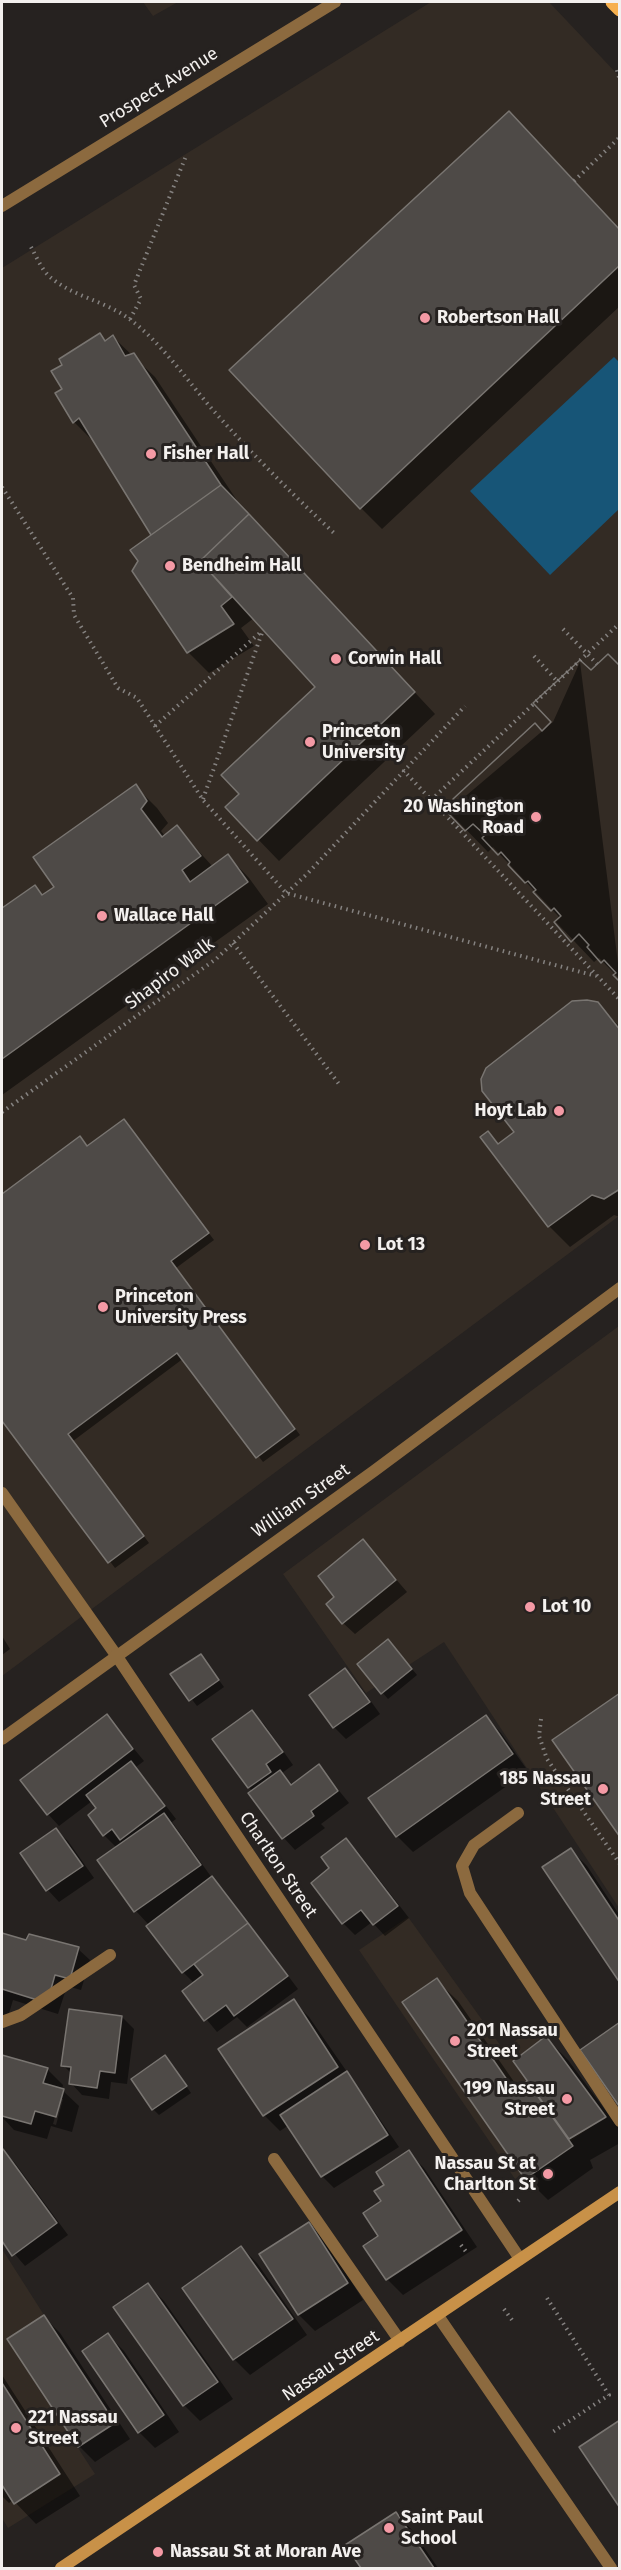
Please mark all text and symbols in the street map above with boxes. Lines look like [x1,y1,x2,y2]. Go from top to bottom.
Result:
street label: Prospect Avenue [96,43,222,133]
place label: Robertson Hall [437,307,559,329]
marker: Robertson Hall [418,311,432,325]
place label: Fisher Hall [163,443,249,465]
marker: Fisher Hall [144,447,158,461]
place label: Bendheim Hall [182,555,301,577]
marker: Bendheim Hall [163,559,177,573]
place label: Corwin Hall [348,648,441,670]
marker: Corwin Hall [329,652,343,666]
place label: Princeton University [322,721,405,764]
marker: Princeton University [303,735,317,749]
place label: 20 Washington Road [404,796,524,838]
marker: 20 Washington Road [529,810,543,824]
place label: Wallace Hall [114,905,214,927]
marker: Wallace Hall [95,909,109,923]
street label: Shapiro Walk [121,933,219,1015]
place label: Hoyt Lab [474,1100,547,1122]
marker: Hoyt Lab [552,1104,566,1118]
place label: Lot 13 [377,1234,425,1256]
marker: Lot 13 [358,1238,372,1252]
place label: Princeton University Press [115,1286,247,1328]
marker: Princeton University Press [96,1300,110,1314]
street label: William Street [248,1459,354,1543]
place label: Lot 10 [542,1596,591,1618]
marker: Lot 10 [523,1600,537,1614]
place label: 185 Nassau Street [499,1768,591,1810]
marker: 185 Nassau Street [596,1782,610,1796]
street label: Charlton Street [235,1808,321,1922]
place label: 201 Nassau Street [467,2020,558,2062]
marker: 201 Nassau Street [448,2034,462,2048]
place label: 199 Nassau Street [463,2078,555,2120]
marker: 199 Nassau Street [560,2092,574,2106]
place label: Nassau St at Charlton St [435,2153,536,2196]
marker: Nassau St at Charlton St [541,2167,555,2181]
street label: Nassau Street [278,2326,384,2406]
place label: 221 Nassau Street [28,2407,118,2450]
marker: 221 Nassau Street [9,2421,23,2435]
place label: Saint Paul School [401,2507,483,2550]
marker: Saint Paul School [382,2521,396,2535]
place label: Nassau St at Moran Ave [170,2541,361,2563]
marker: Nassau St at Moran Ave [151,2545,165,2559]

